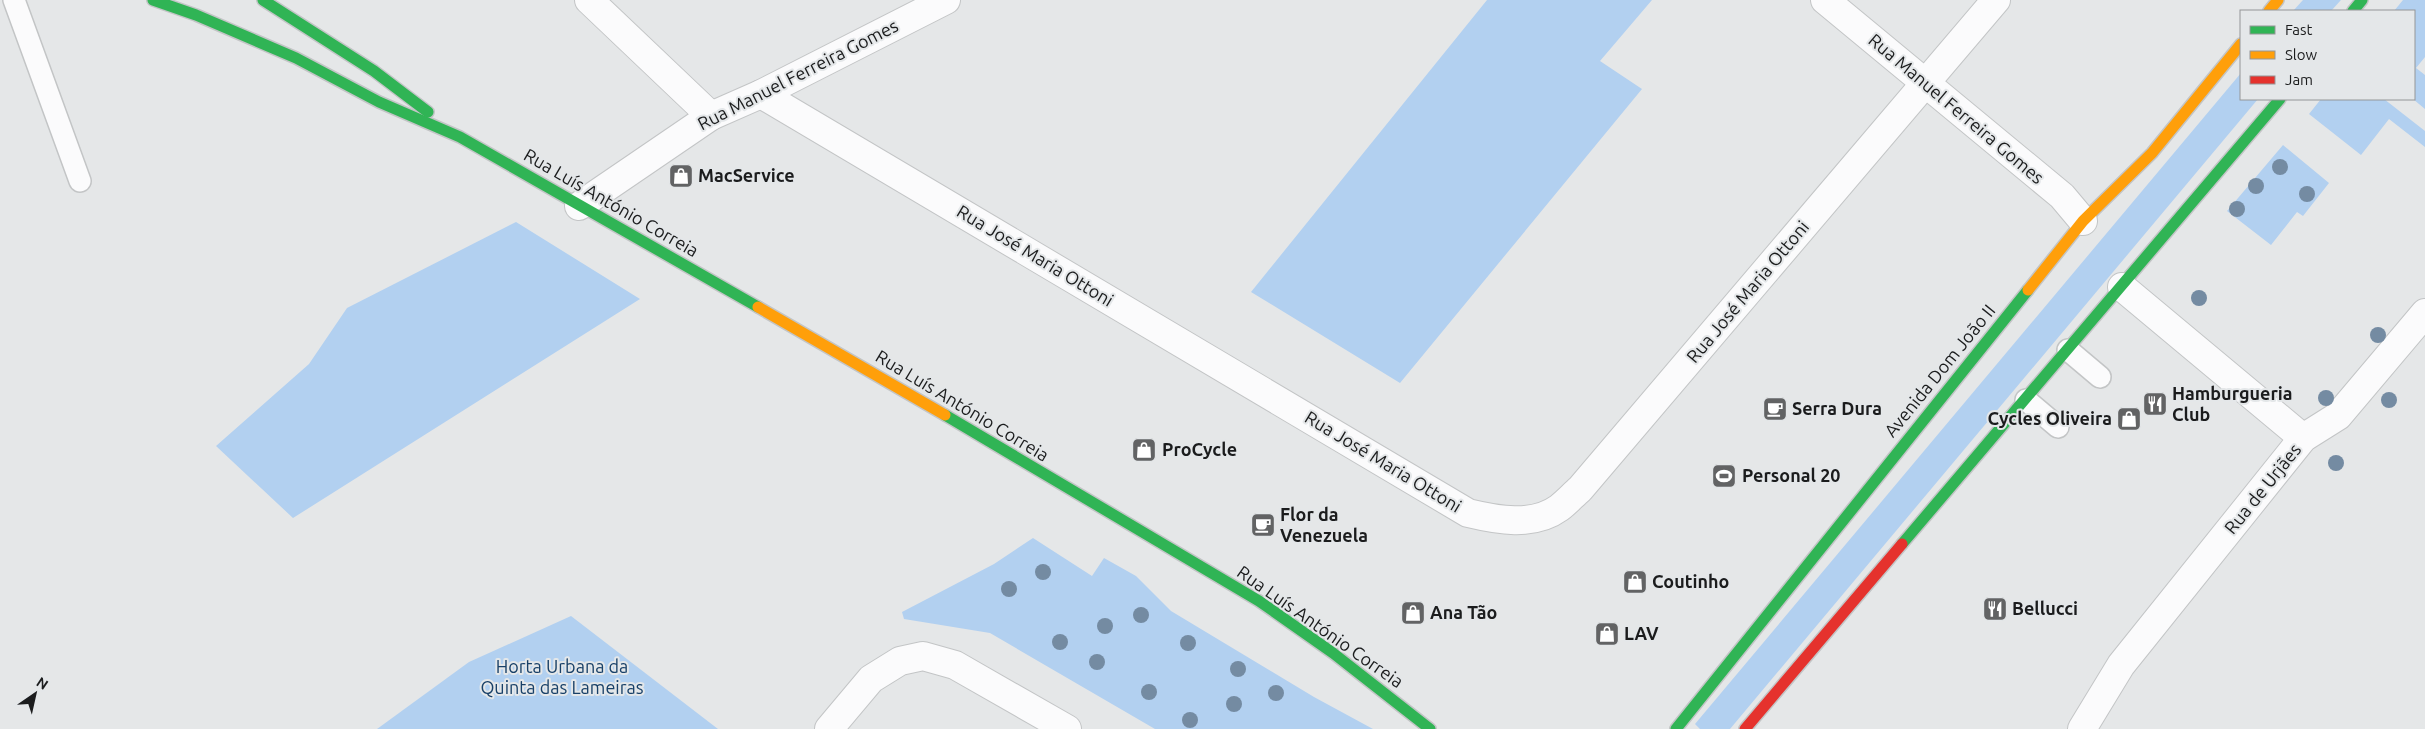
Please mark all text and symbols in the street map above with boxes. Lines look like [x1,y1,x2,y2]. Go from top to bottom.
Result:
legend [2240,10,2415,100]
street label: Rua Manuel Ferreira Gomes [694,15,901,133]
text: Fast [2285,21,2313,38]
street label: Rua Manuel Ferreira Gomes [1865,29,2048,187]
text: Slow [2285,46,2318,63]
text: Jam [2285,71,2313,88]
street label: Rua Luís António Correia [521,144,702,260]
shop icon: MacService [668,163,694,189]
place label: MacService [698,165,795,185]
street label: Rua José Maria Ottoni [954,201,1117,310]
street label: Rua José Maria Ottoni [1682,216,1812,366]
street label: Avenida Dom João II [1880,300,1999,440]
street label: Rua Luís António Correia [872,346,1053,465]
place label: Hamburgueria Club [2172,383,2293,424]
restaurant icon: Hamburgueria Club [2142,391,2168,417]
cafe icon: Serra Dura [1762,396,1788,422]
place label: Serra Dura [1792,398,1882,418]
shop icon: Cycles Oliveira [2116,406,2142,432]
street label: Rua José Maria Ottoni [1302,407,1465,516]
place label: Cycles Oliveira [1987,408,2112,428]
shop icon: ProCycle [1131,437,1157,463]
place label: ProCycle [1162,439,1237,459]
street label: Rua de Urjães [2220,439,2305,537]
sports icon: Personal 20 [1711,463,1737,489]
place label: Personal 20 [1742,465,1841,485]
place label: Flor da Venezuela [1280,504,1368,545]
cafe icon: Flor da Venezuela [1250,512,1276,538]
street label: Rua Luís António Correia [1234,561,1407,691]
shop icon: Coutinho [1622,569,1648,595]
place label: Coutinho [1652,571,1729,591]
restaurant icon: Bellucci [1982,596,2008,622]
place label: Bellucci [2012,598,2078,618]
shop icon: Ana Tão [1400,600,1426,626]
place label: Ana Tão [1430,602,1497,622]
shop icon: LAV [1594,621,1620,647]
place label: LAV [1624,623,1659,643]
park label: Horta Urbana da Quinta das Lameiras [480,656,644,698]
north arrow [10,669,60,719]
text: N [33,674,51,693]

